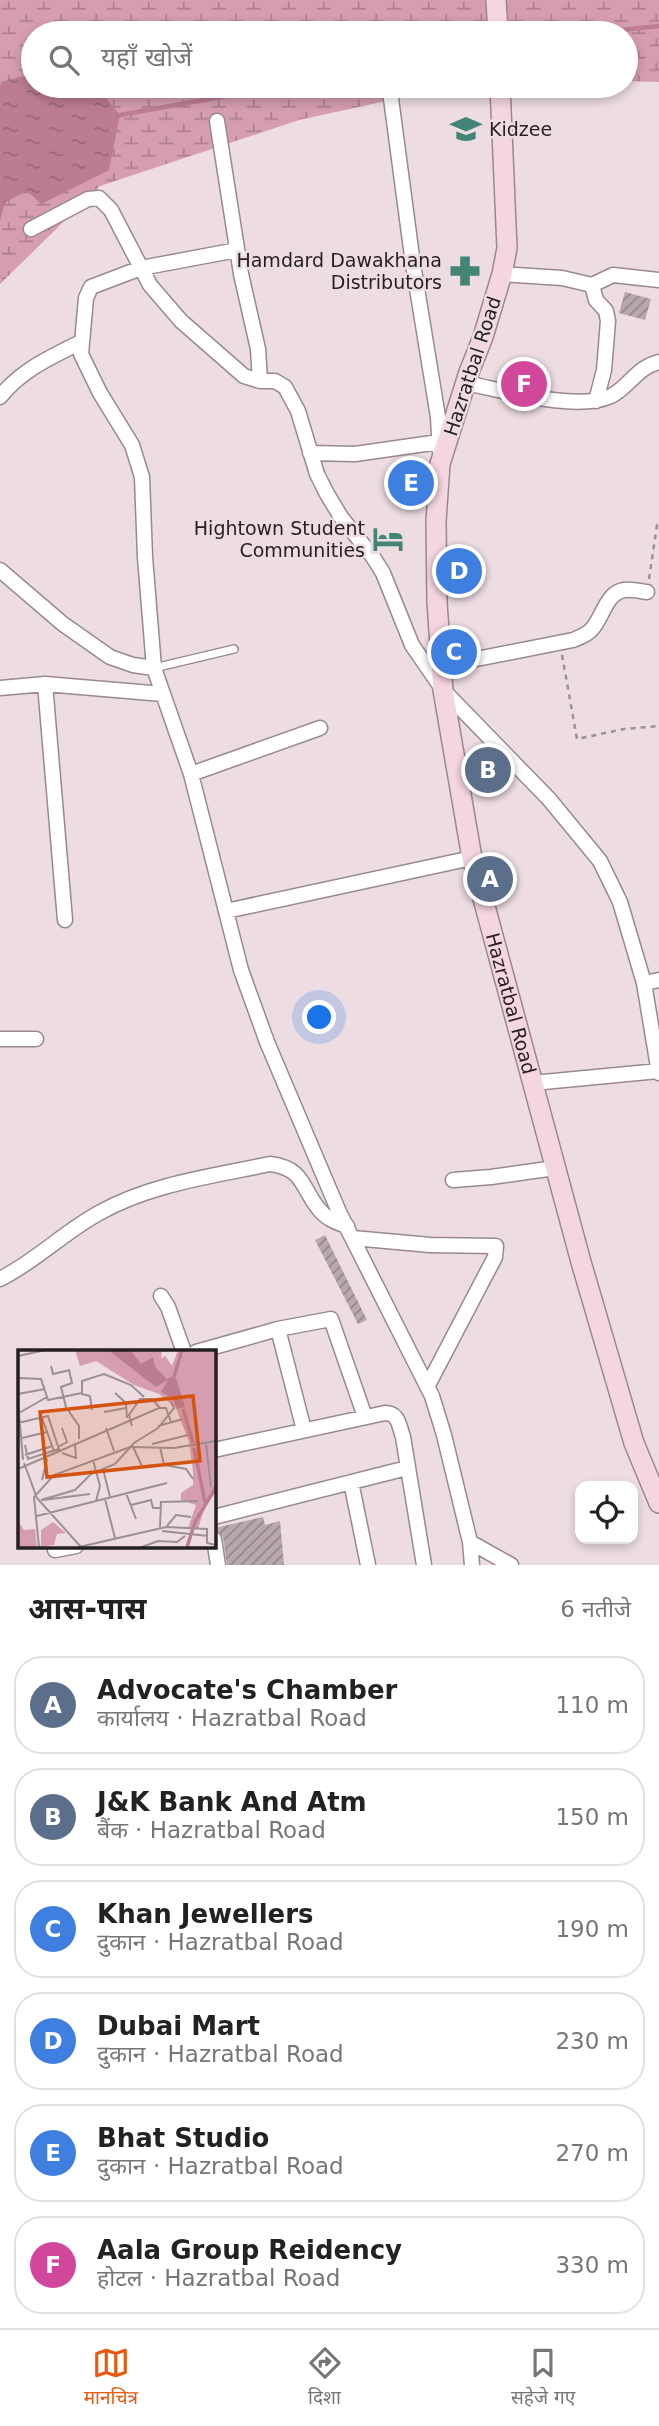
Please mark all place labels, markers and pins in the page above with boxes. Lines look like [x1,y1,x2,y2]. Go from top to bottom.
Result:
school or university icon: Kidzee [449,112,483,146]
place label: Kidzee [489,118,552,140]
place label: Hamdard Dawakhana Distributors [236,249,442,293]
pharmacy icon: Hamdard Dawakhana Distributors [448,254,482,288]
pin: F [501,358,547,410]
pin: E [388,457,434,509]
place label: Hightown Student Communities [194,517,365,561]
hotel icon: Hightown Student Communities [371,522,405,556]
pin: D [436,545,482,597]
pin: C [431,626,477,678]
pin: B [465,744,511,796]
pin: A [467,853,513,905]

